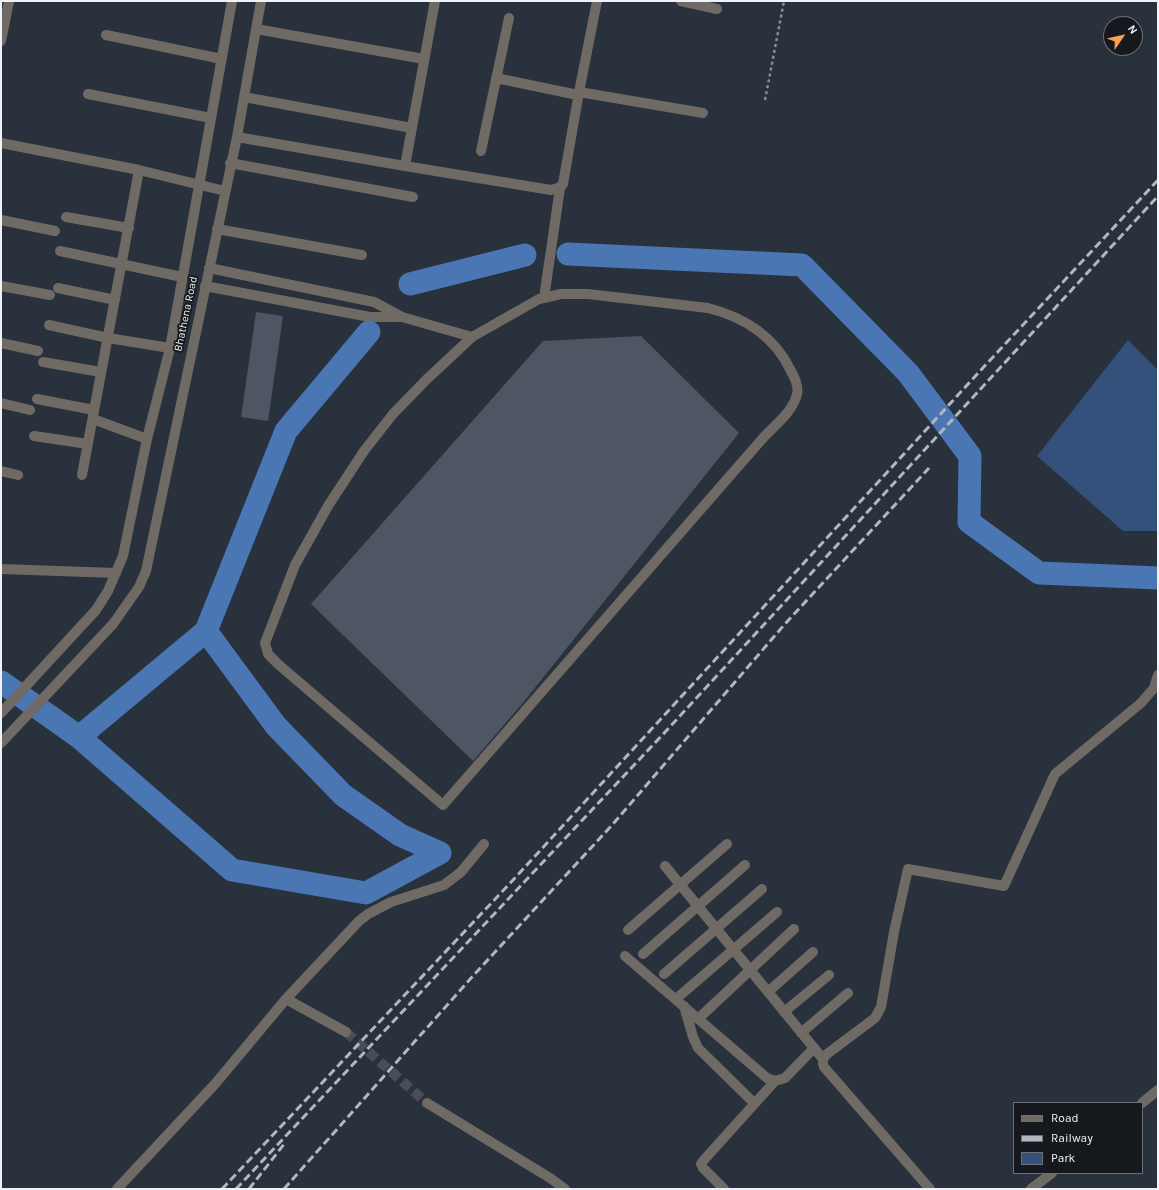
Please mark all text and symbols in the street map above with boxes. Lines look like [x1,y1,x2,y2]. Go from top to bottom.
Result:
north arrow [1103,16,1143,56]
text: N [1125,23,1140,36]
street label: Bhathena Road [172,275,200,353]
legend [1013,1102,1143,1174]
text: Road [1051,1111,1079,1125]
text: Railway [1051,1131,1093,1145]
text: Park [1051,1151,1075,1165]

